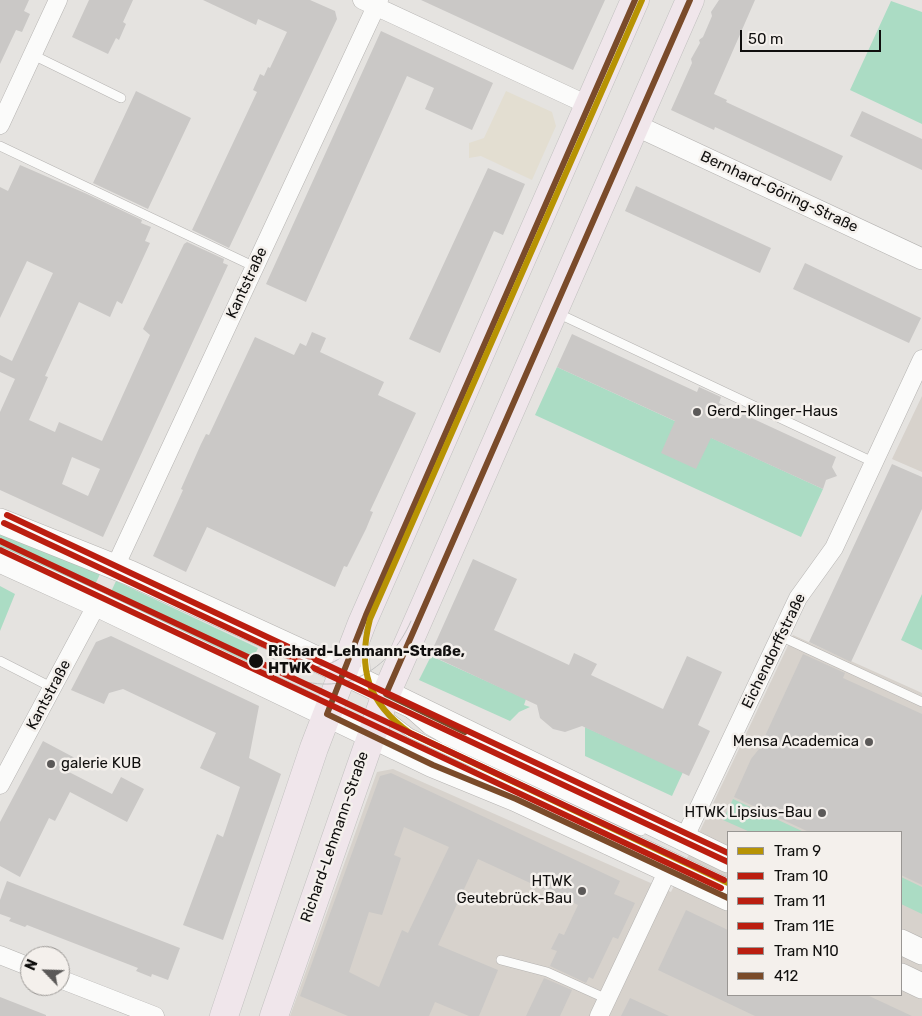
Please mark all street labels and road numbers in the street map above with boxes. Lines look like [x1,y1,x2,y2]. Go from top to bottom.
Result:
street label: Bernhard-Göring-Straße [697,148,861,236]
street label: Kantstraße [223,244,271,322]
street label: Eichendorffstraße [738,591,810,711]
street label: Kantstraße [23,657,75,733]
street label: Richard-Lehmann-Straße [297,749,373,925]

